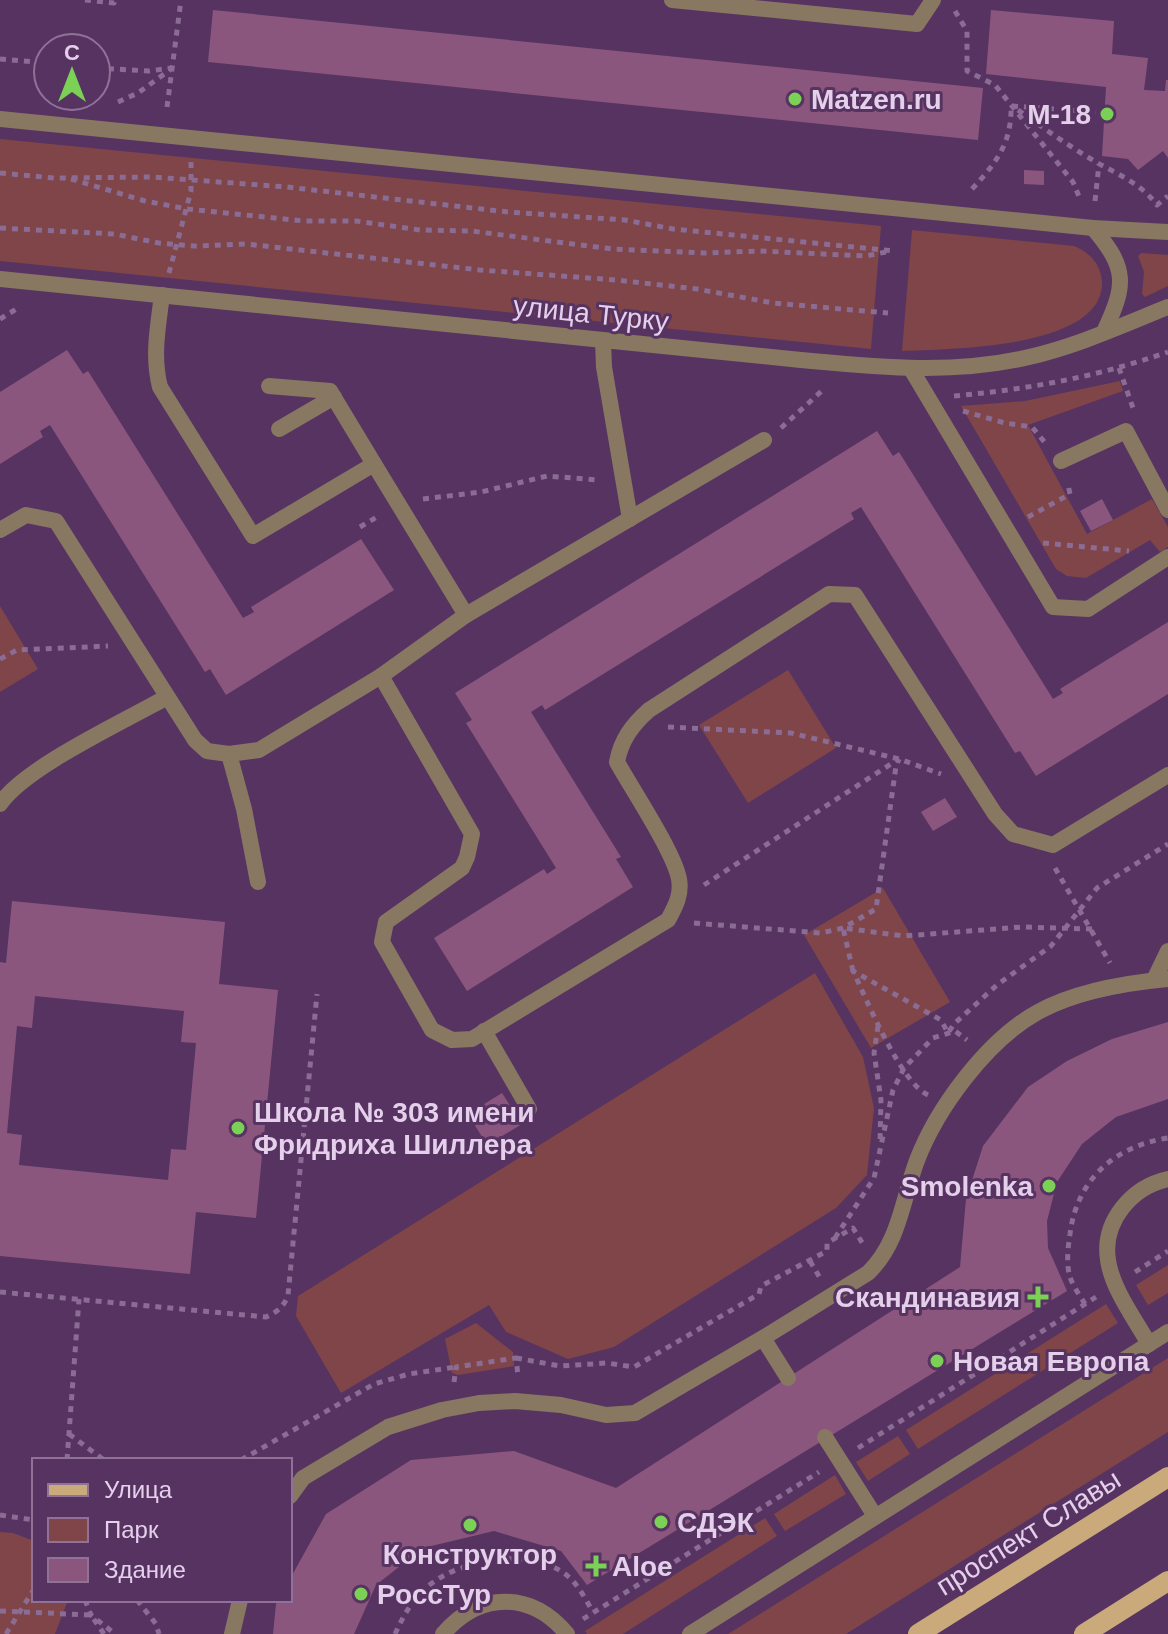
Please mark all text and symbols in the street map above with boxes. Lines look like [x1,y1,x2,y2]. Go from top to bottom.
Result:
north arrow [32,32,112,112]
text: С [64,40,80,65]
place label: Matzen.ru [811,84,942,115]
marker: Matzen.ru [786,90,804,108]
place label: M-18 [1027,99,1091,130]
marker: M-18 [1098,105,1116,123]
street label: улица Турку [512,290,670,337]
place label: Школа № 303 имени Фридриха Шиллера [254,1097,534,1160]
marker: Школа № 303 имени Фридриха Шиллера [229,1119,247,1137]
place label: Smolenka [901,1171,1033,1202]
marker: Smolenka [1040,1177,1058,1195]
place label: Скандинавия [835,1282,1020,1313]
marker: Скандинавия [1027,1286,1049,1308]
place label: Новая Европа [953,1346,1150,1377]
marker: Новая Европа [928,1352,946,1370]
legend [32,1458,292,1602]
street label: проспект Славы [930,1463,1126,1602]
text: Улица [104,1476,173,1503]
place label: СДЭК [677,1507,755,1538]
marker: СДЭК [652,1513,670,1531]
text: Парк [104,1516,159,1543]
marker: Конструктор [461,1516,479,1534]
place label: Конструктор [383,1539,557,1570]
place label: Aloe [612,1551,673,1582]
text: Здание [104,1556,186,1583]
marker: Aloe [587,1557,605,1575]
place label: РоссТур [377,1579,491,1610]
marker: РоссТур [352,1585,370,1603]

